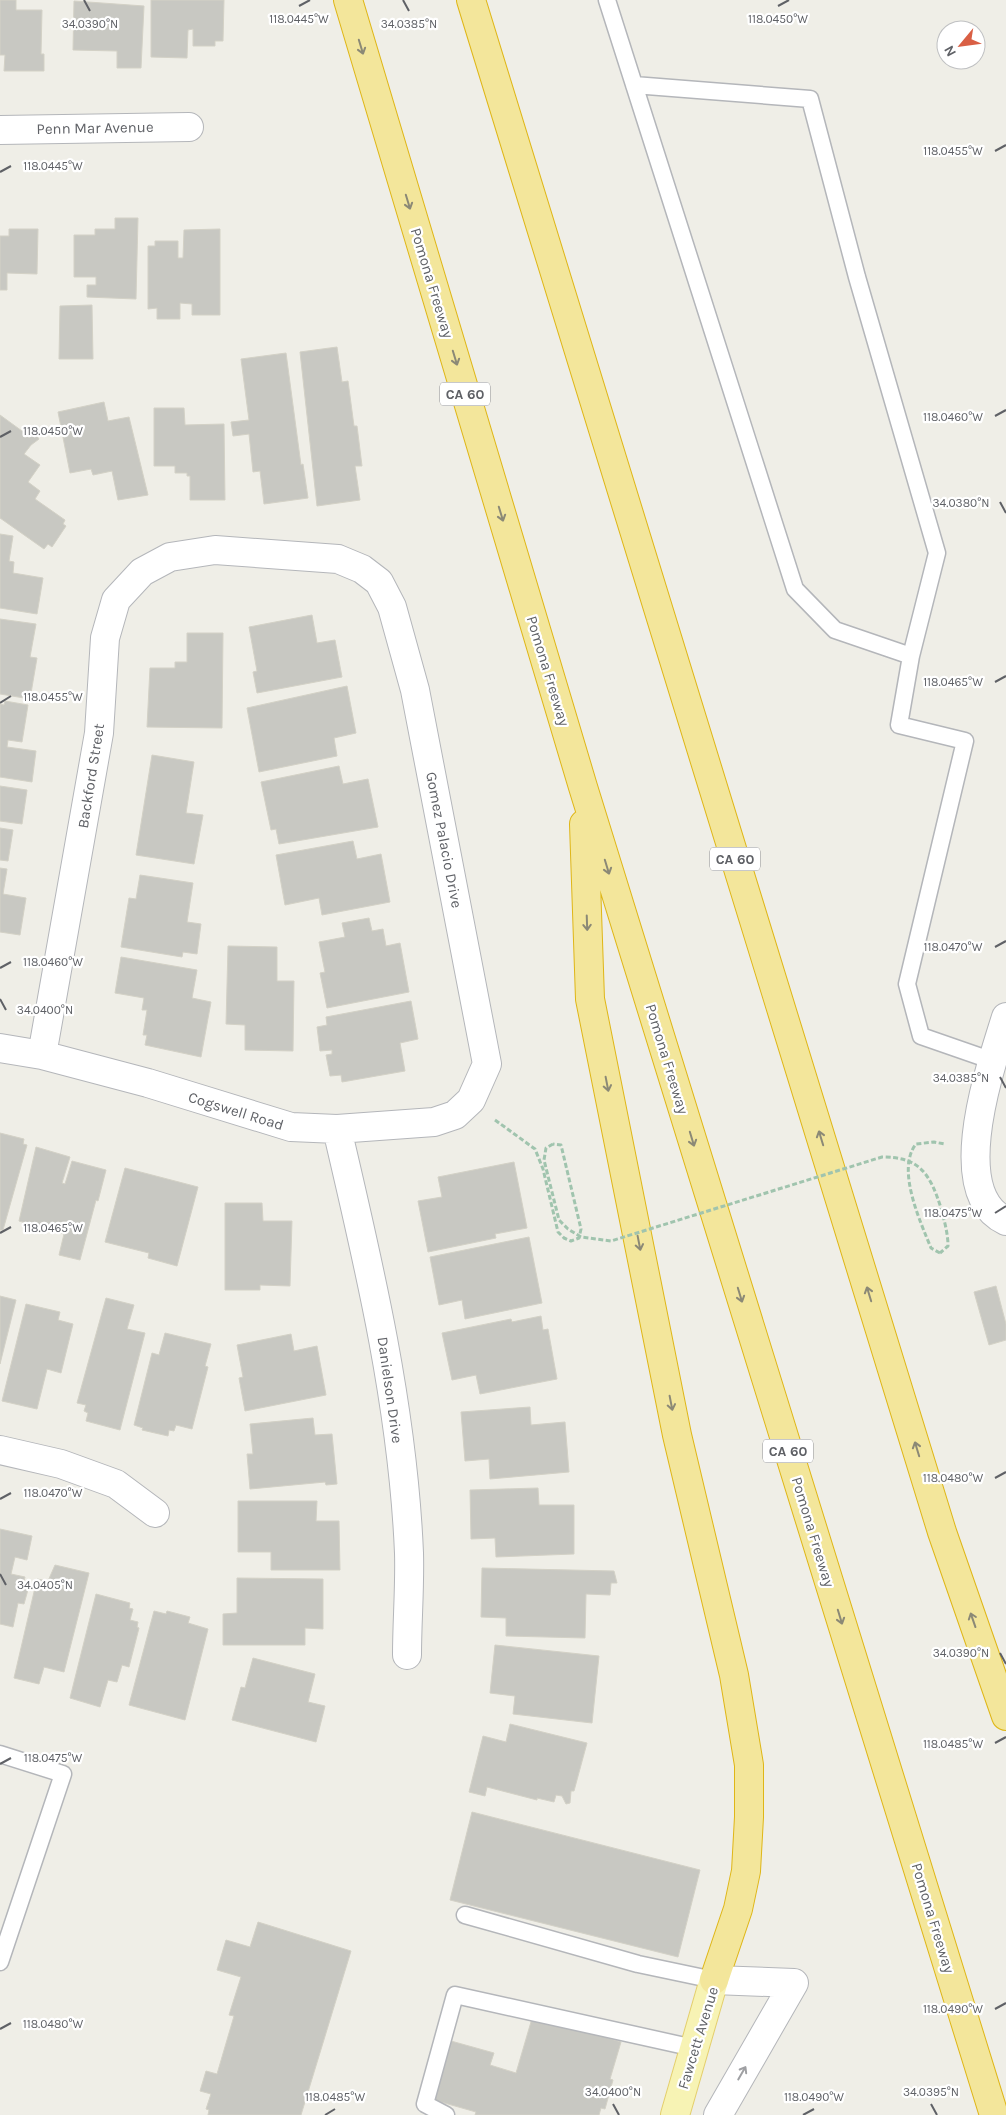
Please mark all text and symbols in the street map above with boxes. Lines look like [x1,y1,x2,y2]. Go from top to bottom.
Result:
text: 118.0445°W [269,12,329,26]
text: 118.0450°W [748,12,808,26]
text: 34.0390°N [62,17,118,31]
text: 34.0385°N [381,17,437,31]
north arrow [936,20,986,70]
one-way arrow [357,38,367,54]
text: N [940,43,960,60]
street label: Penn Mar Avenue [36,118,154,138]
text: 118.0455°W [923,144,983,158]
text: 118.0445°W [23,159,83,173]
one-way arrow [403,194,413,210]
street label: Pomona Freeway [407,226,457,340]
one-way arrow [450,350,460,366]
road number: CA 60 [440,382,490,406]
text: 118.0460°W [923,410,983,424]
text: 118.0450°W [23,424,83,438]
text: 34.0380°N [933,496,989,510]
one-way arrow [497,505,507,521]
street label: Pomona Freeway [523,614,573,728]
text: 118.0465°W [923,675,983,689]
text: 118.0455°W [23,690,83,704]
street label: Backford Street [74,722,108,830]
street label: Gomez Palacio Drive [422,770,466,910]
road number: CA 60 [710,848,760,871]
one-way arrow [603,859,613,875]
one-way arrow [583,915,592,931]
text: 118.0470°W [924,940,983,954]
text: 118.0460°W [23,955,83,969]
street label: Pomona Freeway [642,1002,692,1116]
text: 34.0400°N [17,1003,73,1017]
text: 34.0385°N [933,1071,989,1085]
one-way arrow [603,1076,612,1092]
street label: Cogswell Road [186,1088,286,1134]
one-way arrow [687,1131,697,1147]
one-way arrow [816,1131,826,1147]
text: 118.0475°W [924,1206,983,1220]
text: 118.0465°W [23,1221,83,1235]
one-way arrow [635,1235,644,1251]
one-way arrow [735,1286,745,1302]
one-way arrow [864,1286,874,1302]
street label: Danielson Drive [374,1336,406,1444]
one-way arrow [667,1394,676,1410]
road number: CA 60 [763,1440,813,1462]
one-way arrow [912,1442,921,1457]
text: 118.0480°W [923,1471,984,1485]
street label: Pomona Freeway [788,1475,838,1589]
text: 118.0470°W [24,1486,83,1500]
text: 34.0405°N [17,1578,73,1592]
one-way arrow [835,1609,845,1625]
one-way arrow [968,1613,977,1628]
text: 34.0390°N [933,1646,989,1660]
text: 118.0485°W [923,1737,983,1751]
text: 118.0475°W [24,1751,83,1765]
street label: Pomona Freeway [908,1861,958,1975]
street label: Fawcett Avenue [674,1985,722,2091]
text: 118.0490°W [923,2002,983,2016]
text: 118.0480°W [23,2017,84,2031]
one-way arrow [738,2066,748,2080]
text: 34.0400°N [585,2085,641,2099]
text: 34.0395°N [903,2085,959,2099]
text: 118.0485°W [305,2090,365,2104]
text: 118.0490°W [784,2090,844,2104]

